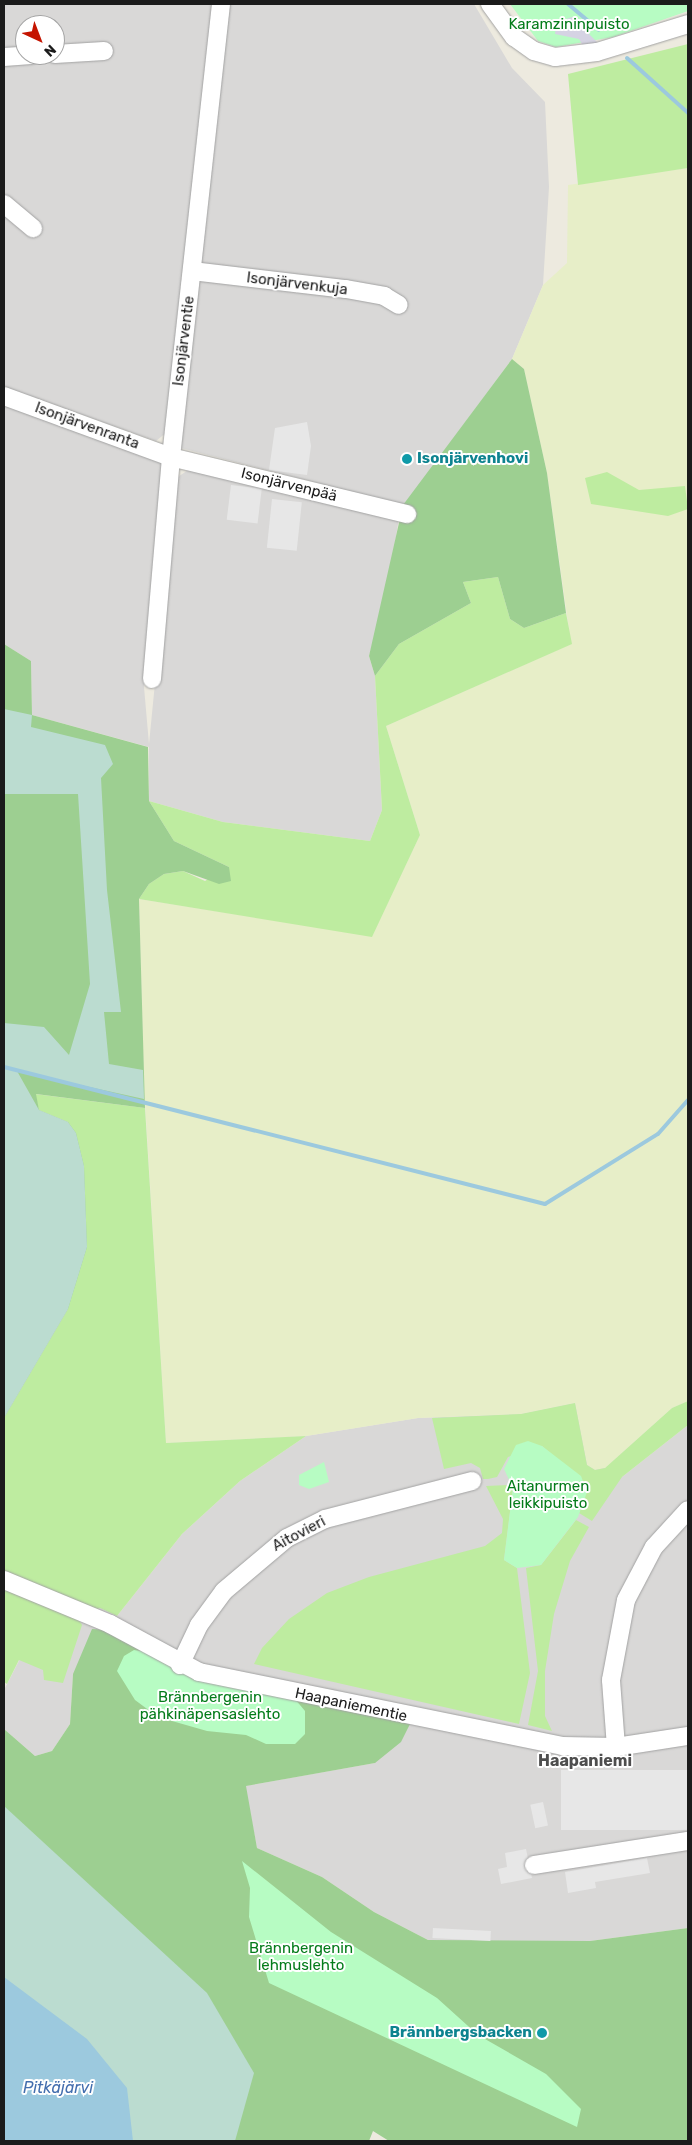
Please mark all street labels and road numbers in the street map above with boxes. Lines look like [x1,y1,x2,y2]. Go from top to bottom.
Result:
street label: Isonjärvenkuja [245,269,349,299]
street label: Isonjärventie [170,295,198,387]
street label: Isonjärvenranta [32,399,142,453]
street label: Isonjärvenpää [239,464,339,506]
street label: Aitovieri [269,1513,329,1555]
street label: Haapaniementie [293,1684,409,1726]

